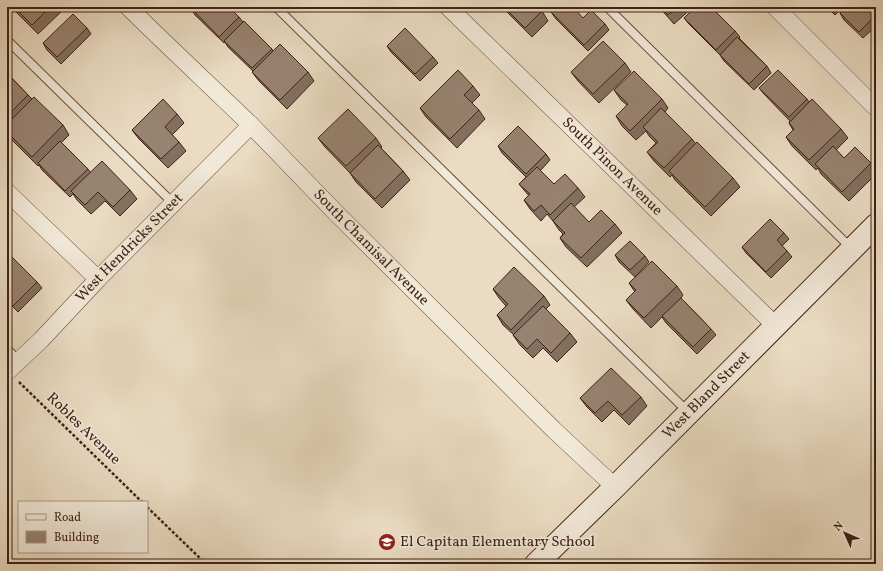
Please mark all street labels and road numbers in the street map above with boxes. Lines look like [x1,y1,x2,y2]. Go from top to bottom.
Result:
street label: South Pinon Avenue [557,113,667,221]
street label: South Chamisal Avenue [308,185,434,310]
street label: West Hendricks Street [71,189,188,307]
street label: West Bland Street [658,346,755,444]
street label: Robles Avenue [41,388,125,470]

